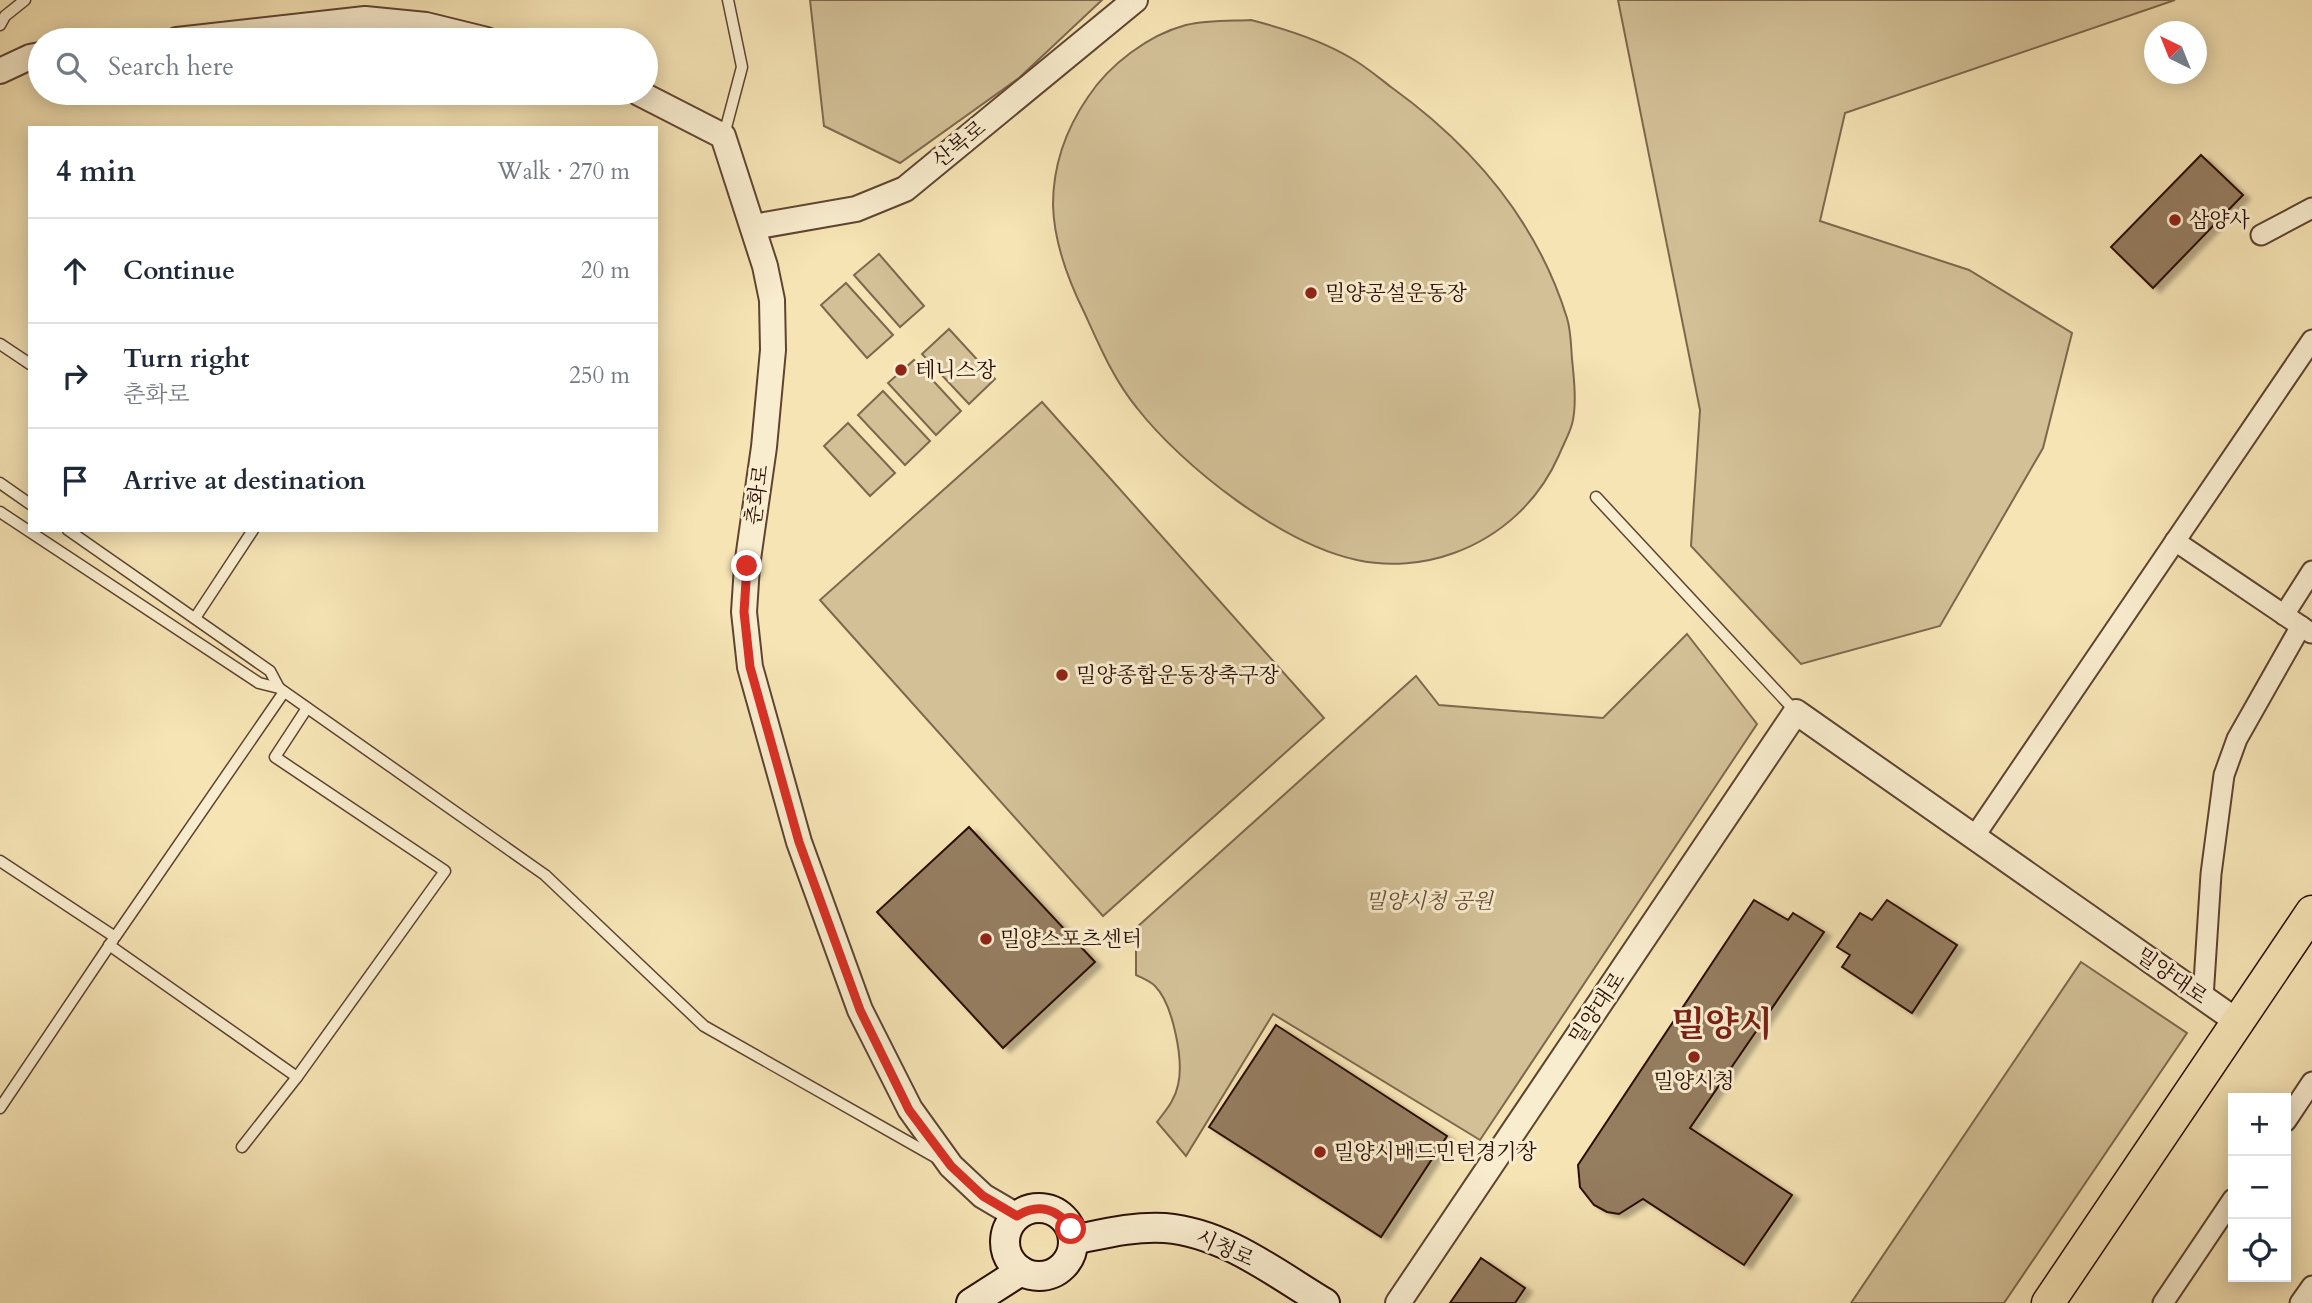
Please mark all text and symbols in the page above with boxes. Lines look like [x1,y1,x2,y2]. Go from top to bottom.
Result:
north arrow [2144,21,2207,84]
search box [28,28,658,105]
icon: search [52,48,90,86]
text: Search here [108,49,234,84]
street label: 산복로 [927,114,992,175]
text: 4 min [56,151,136,192]
text: Walk · 270 m [497,156,630,187]
place label: 삼양사 [2189,206,2251,235]
marker: 삼양사 [2167,212,2183,228]
icon: ahead [56,252,94,290]
text: Continue [123,253,235,288]
text: 20 m [581,255,630,286]
place label: 밀양공설운동장 [1325,279,1468,308]
marker: 밀양공설운동장 [1303,285,1319,301]
text: Turn right [123,341,250,376]
place label: 테니스장 [915,356,997,385]
icon: right [56,357,94,395]
text: 250 m [569,360,630,391]
marker: 테니스장 [893,362,909,378]
text: 춘화로 [123,379,190,410]
icon: arrive [56,462,94,500]
text: Arrive at destination [123,463,366,498]
street label: 춘화로 [739,463,776,527]
route end [731,550,762,581]
place label: 밀양종합운동장축구장 [1076,661,1280,690]
marker: 밀양종합운동장축구장 [1054,667,1070,683]
park label: 밀양시청 공원 [1365,887,1495,916]
place label: 밀양스포츠센터 [1000,925,1142,954]
marker: 밀양스포츠센터 [978,931,994,947]
street label: 밀양대로 [2130,941,2213,1012]
street label: 밀양대로 [1563,967,1632,1050]
district label: 밀양시 [1671,1001,1773,1049]
marker: 밀양시청 [1686,1049,1702,1065]
place label: 밀양시청 [1653,1067,1735,1096]
map controls [2228,1093,2291,1282]
button: + [2228,1093,2291,1156]
place label: 밀양시배드민턴경기장 [1334,1138,1538,1167]
marker: 밀양시배드민턴경기장 [1312,1144,1328,1160]
button: − [2228,1156,2291,1219]
route start [1055,1213,1086,1244]
button: locate [2228,1219,2291,1282]
street label: 시청로 [1191,1223,1258,1274]

